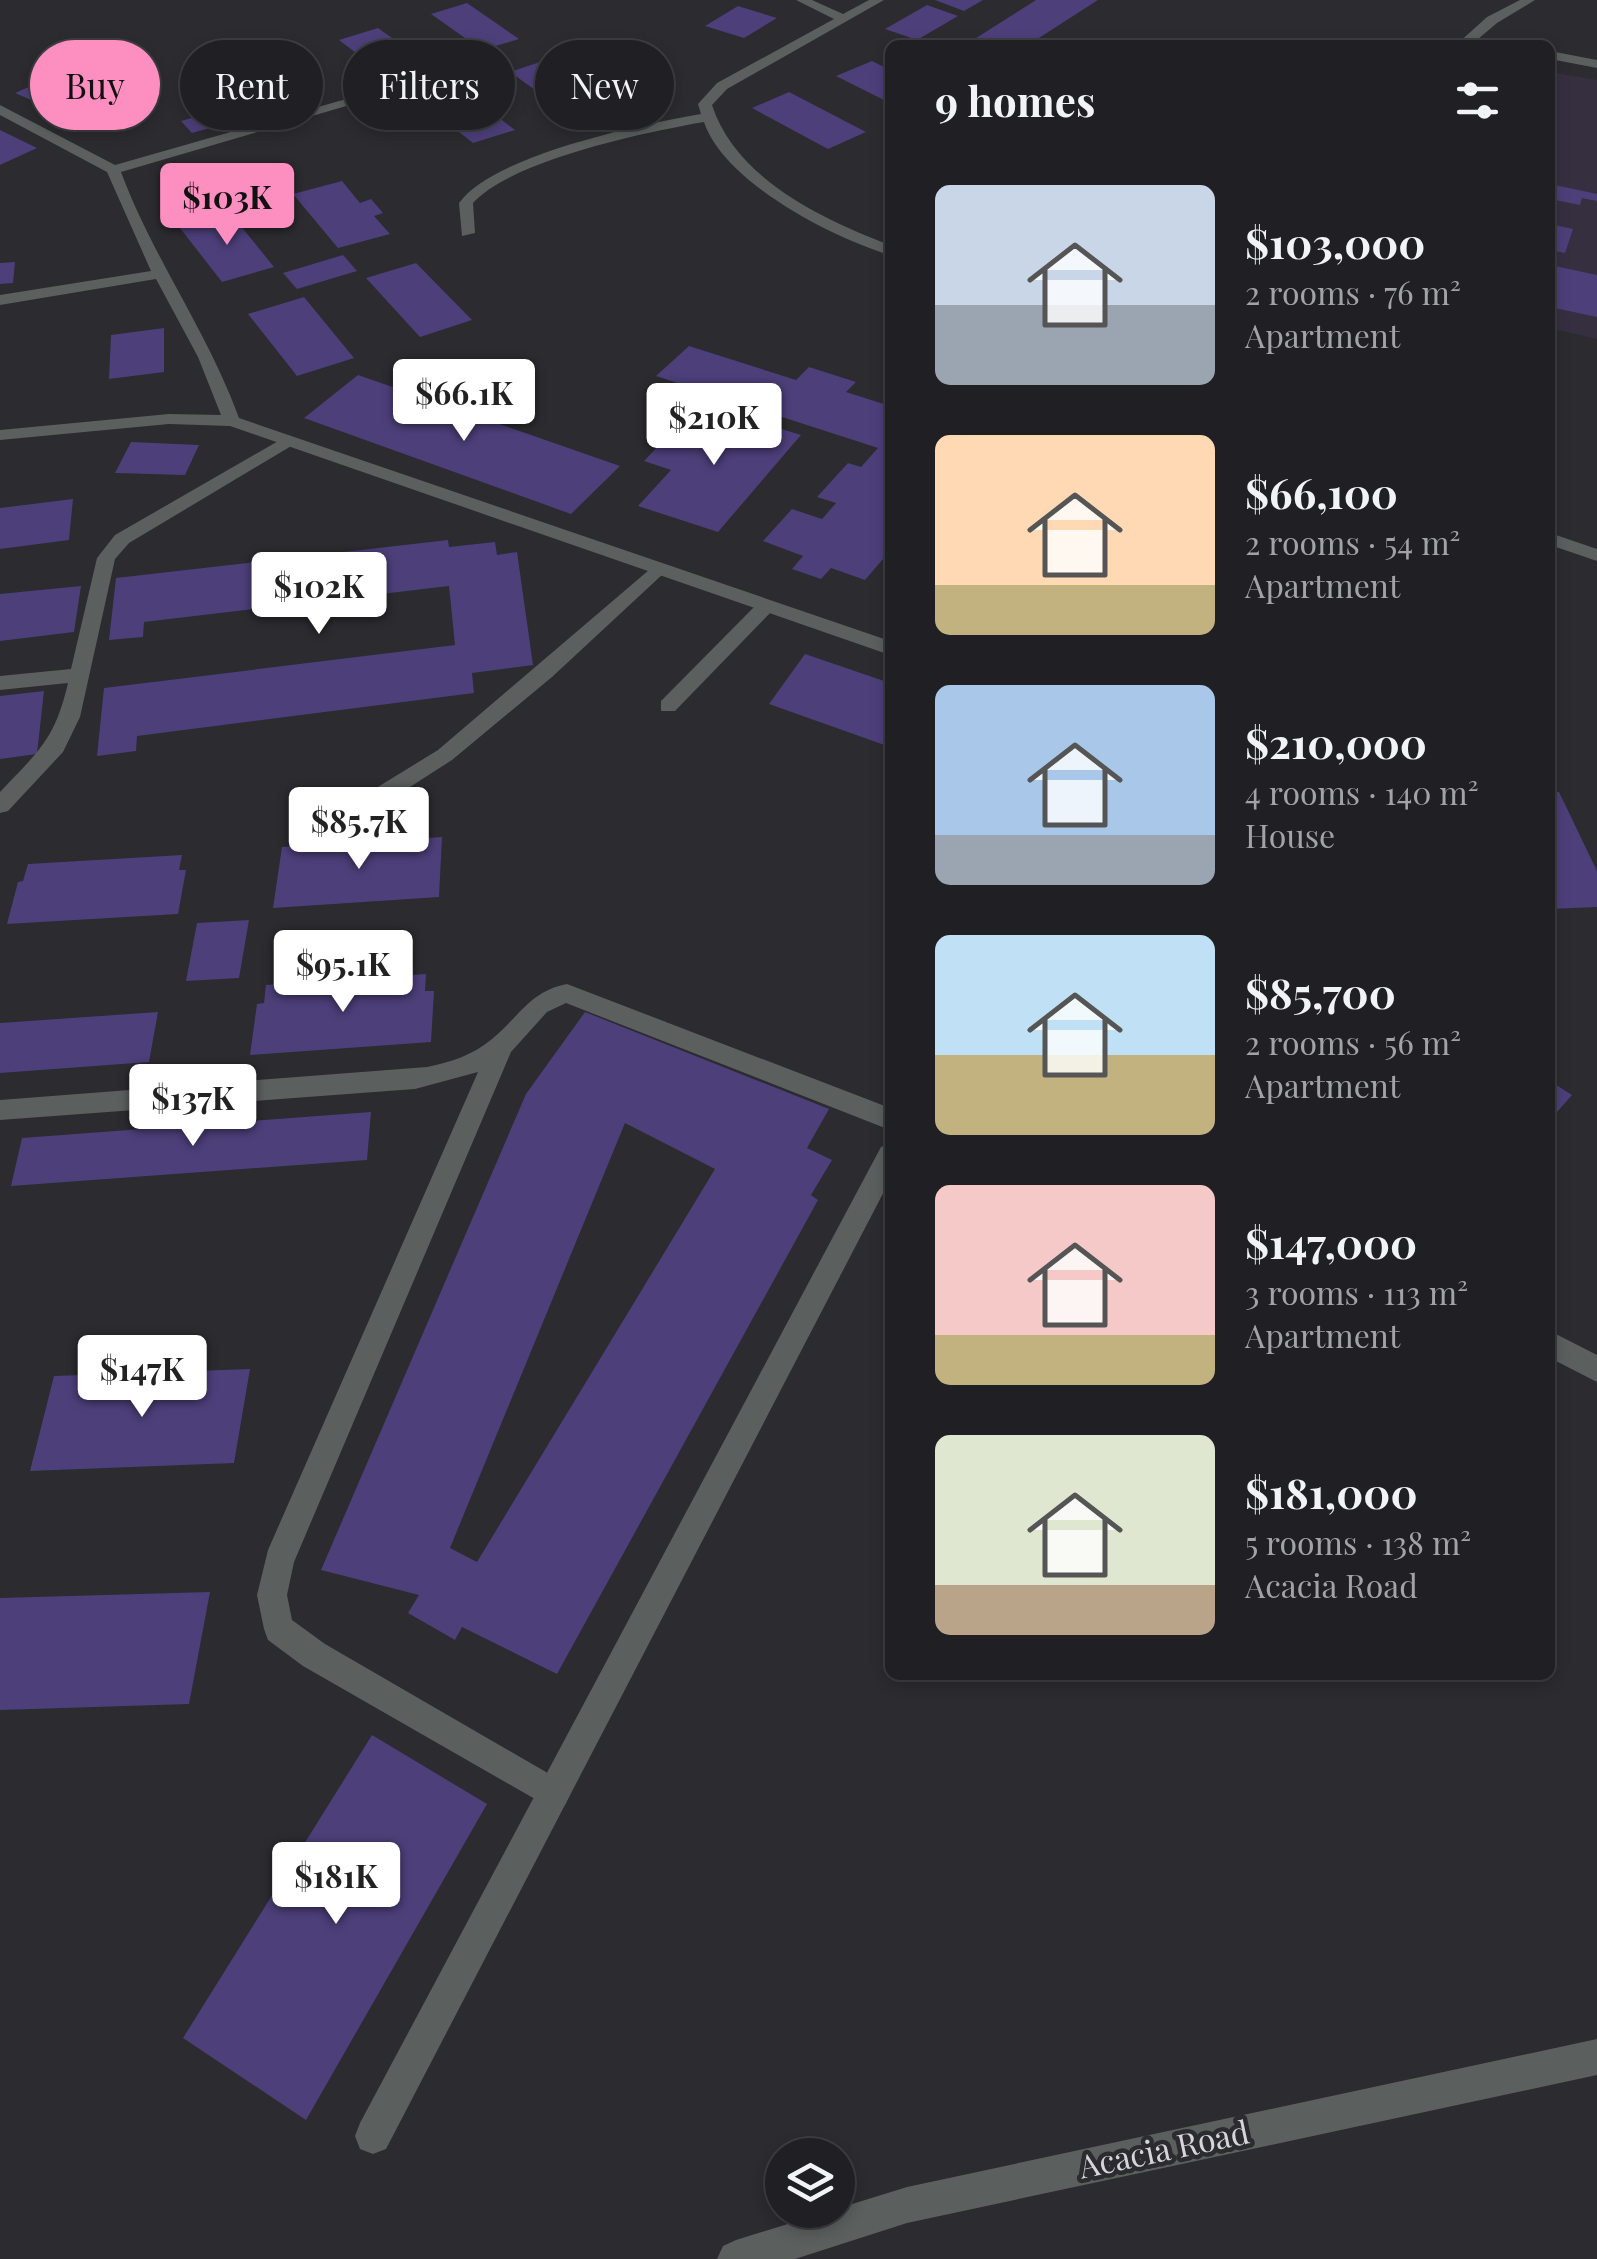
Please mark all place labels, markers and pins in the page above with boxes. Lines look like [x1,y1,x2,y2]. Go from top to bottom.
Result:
pin: $103K [157,163,297,248]
pin: $66.1K [383,359,545,444]
pin: $210K [644,383,784,468]
pin: $102K [249,552,389,637]
pin: $85.7K [278,787,440,872]
pin: $95.1K [262,930,424,1015]
pin: $137K [123,1064,263,1149]
pin: $147K [72,1335,212,1420]
pin: $181K [266,1842,406,1927]

